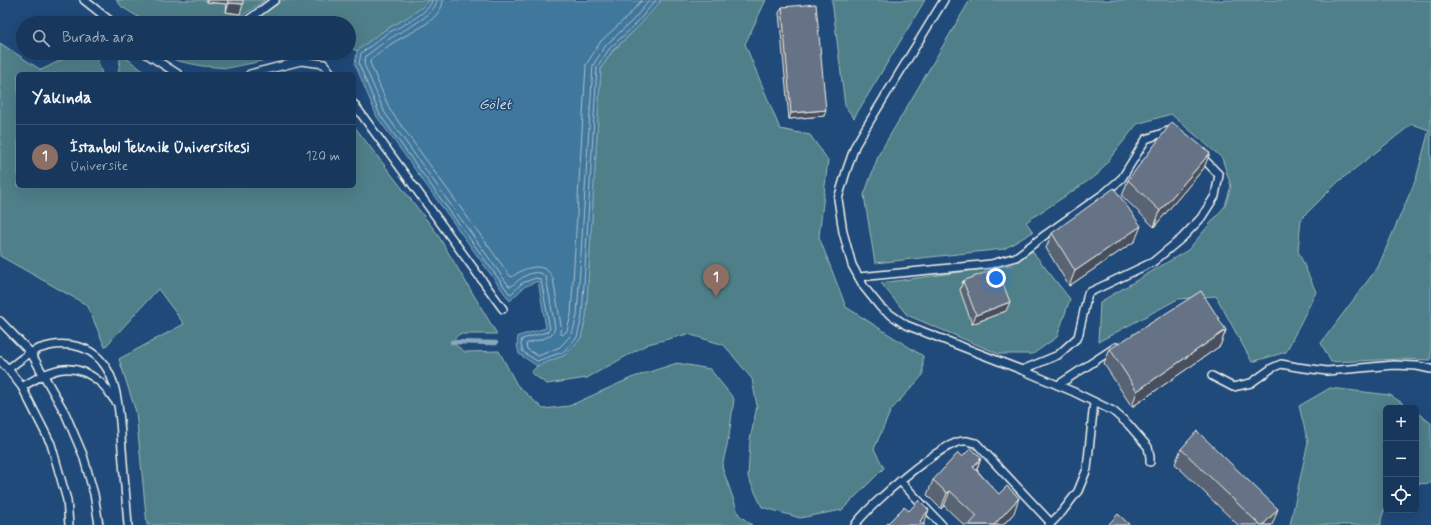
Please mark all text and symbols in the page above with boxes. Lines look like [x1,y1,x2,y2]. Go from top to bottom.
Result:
search box [16,16,356,60]
icon: search [30,27,52,49]
text: Burada ara [62,28,134,48]
text: Yakında [32,87,92,109]
water label: Gölet [479,95,513,115]
text: İstanbul Teknik Üniversitesi [70,138,250,158]
text: 1 [42,148,48,165]
text: 120 m [306,148,340,165]
text: Üniversite [70,158,128,175]
pin: 1 [703,264,729,297]
your location [986,268,1006,288]
map controls [1383,405,1419,513]
button: + [1383,405,1419,441]
button: − [1383,441,1419,477]
button: locate [1383,477,1419,513]

